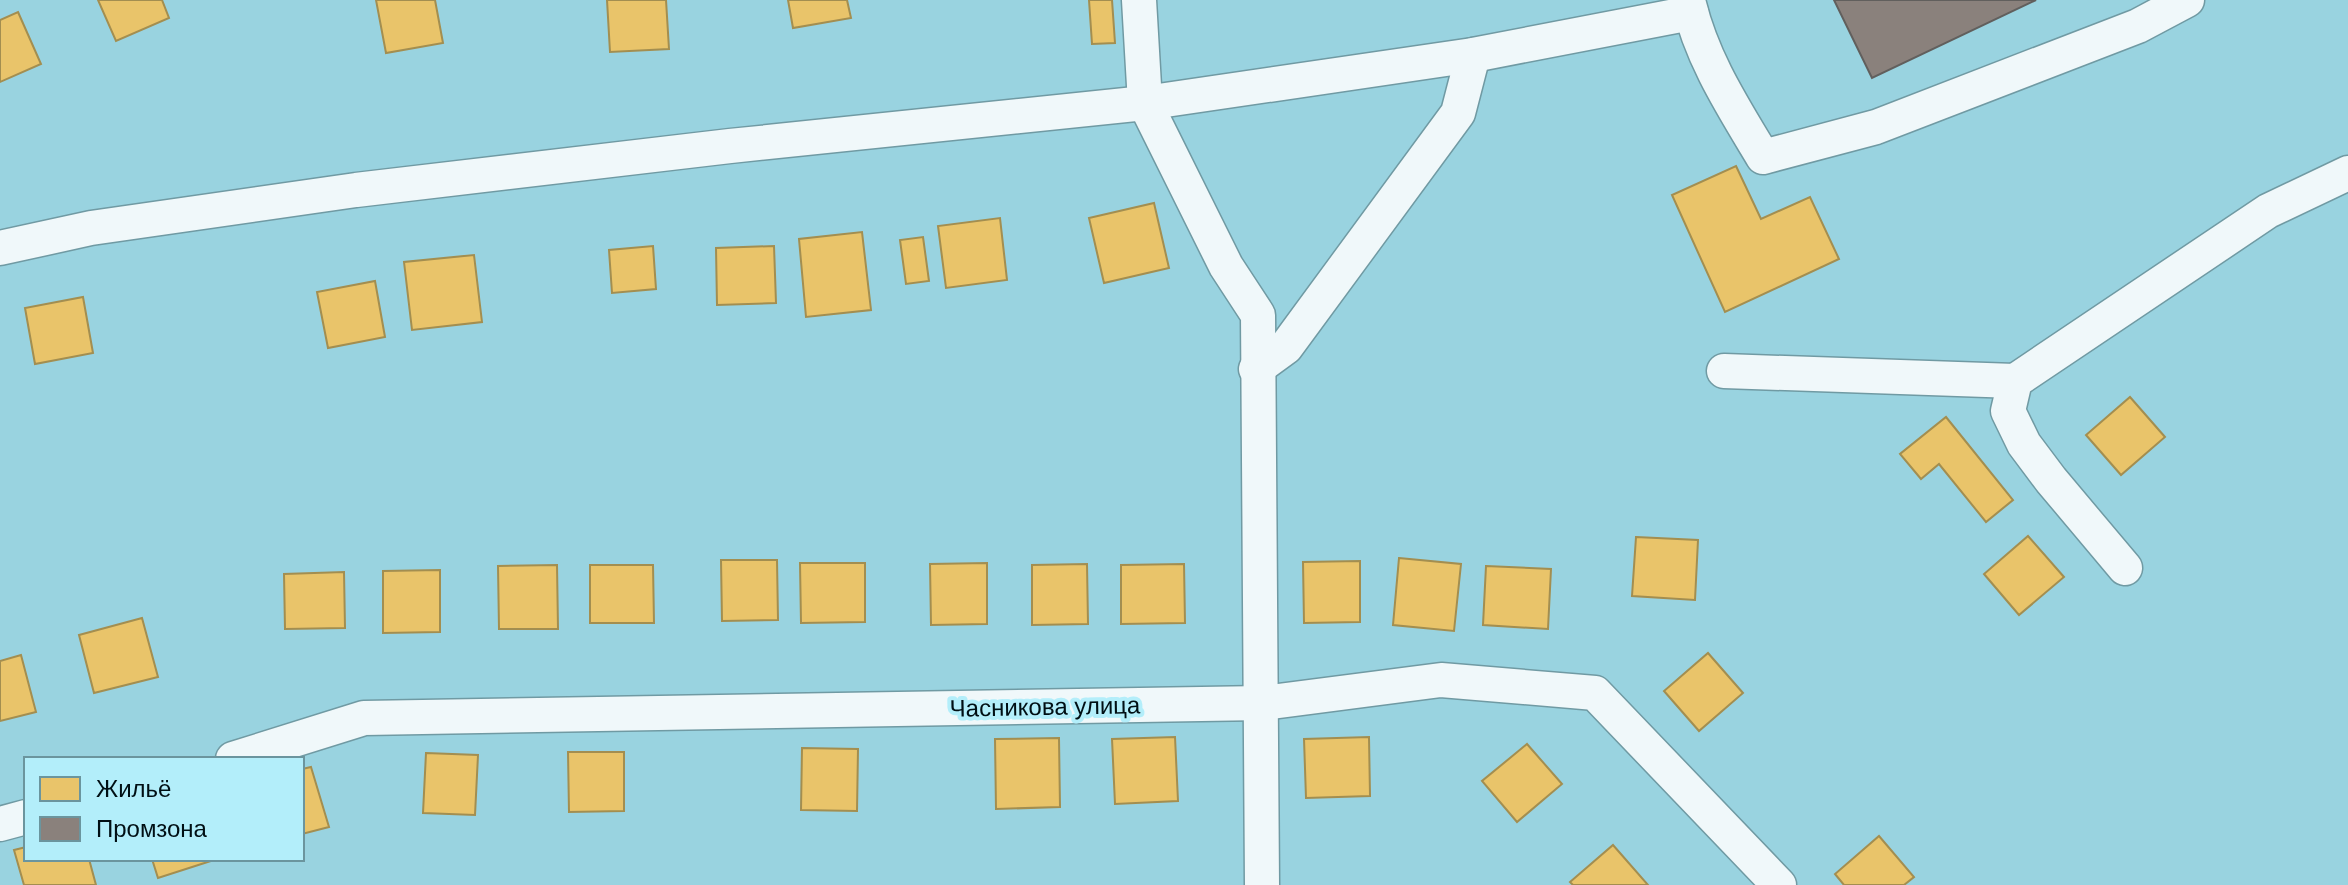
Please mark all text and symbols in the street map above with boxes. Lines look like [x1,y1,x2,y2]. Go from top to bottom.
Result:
street label: Часникова улица [949,691,1141,722]
legend [24,757,304,861]
text: Жильё [96,775,171,802]
text: Промзона [96,815,208,842]

